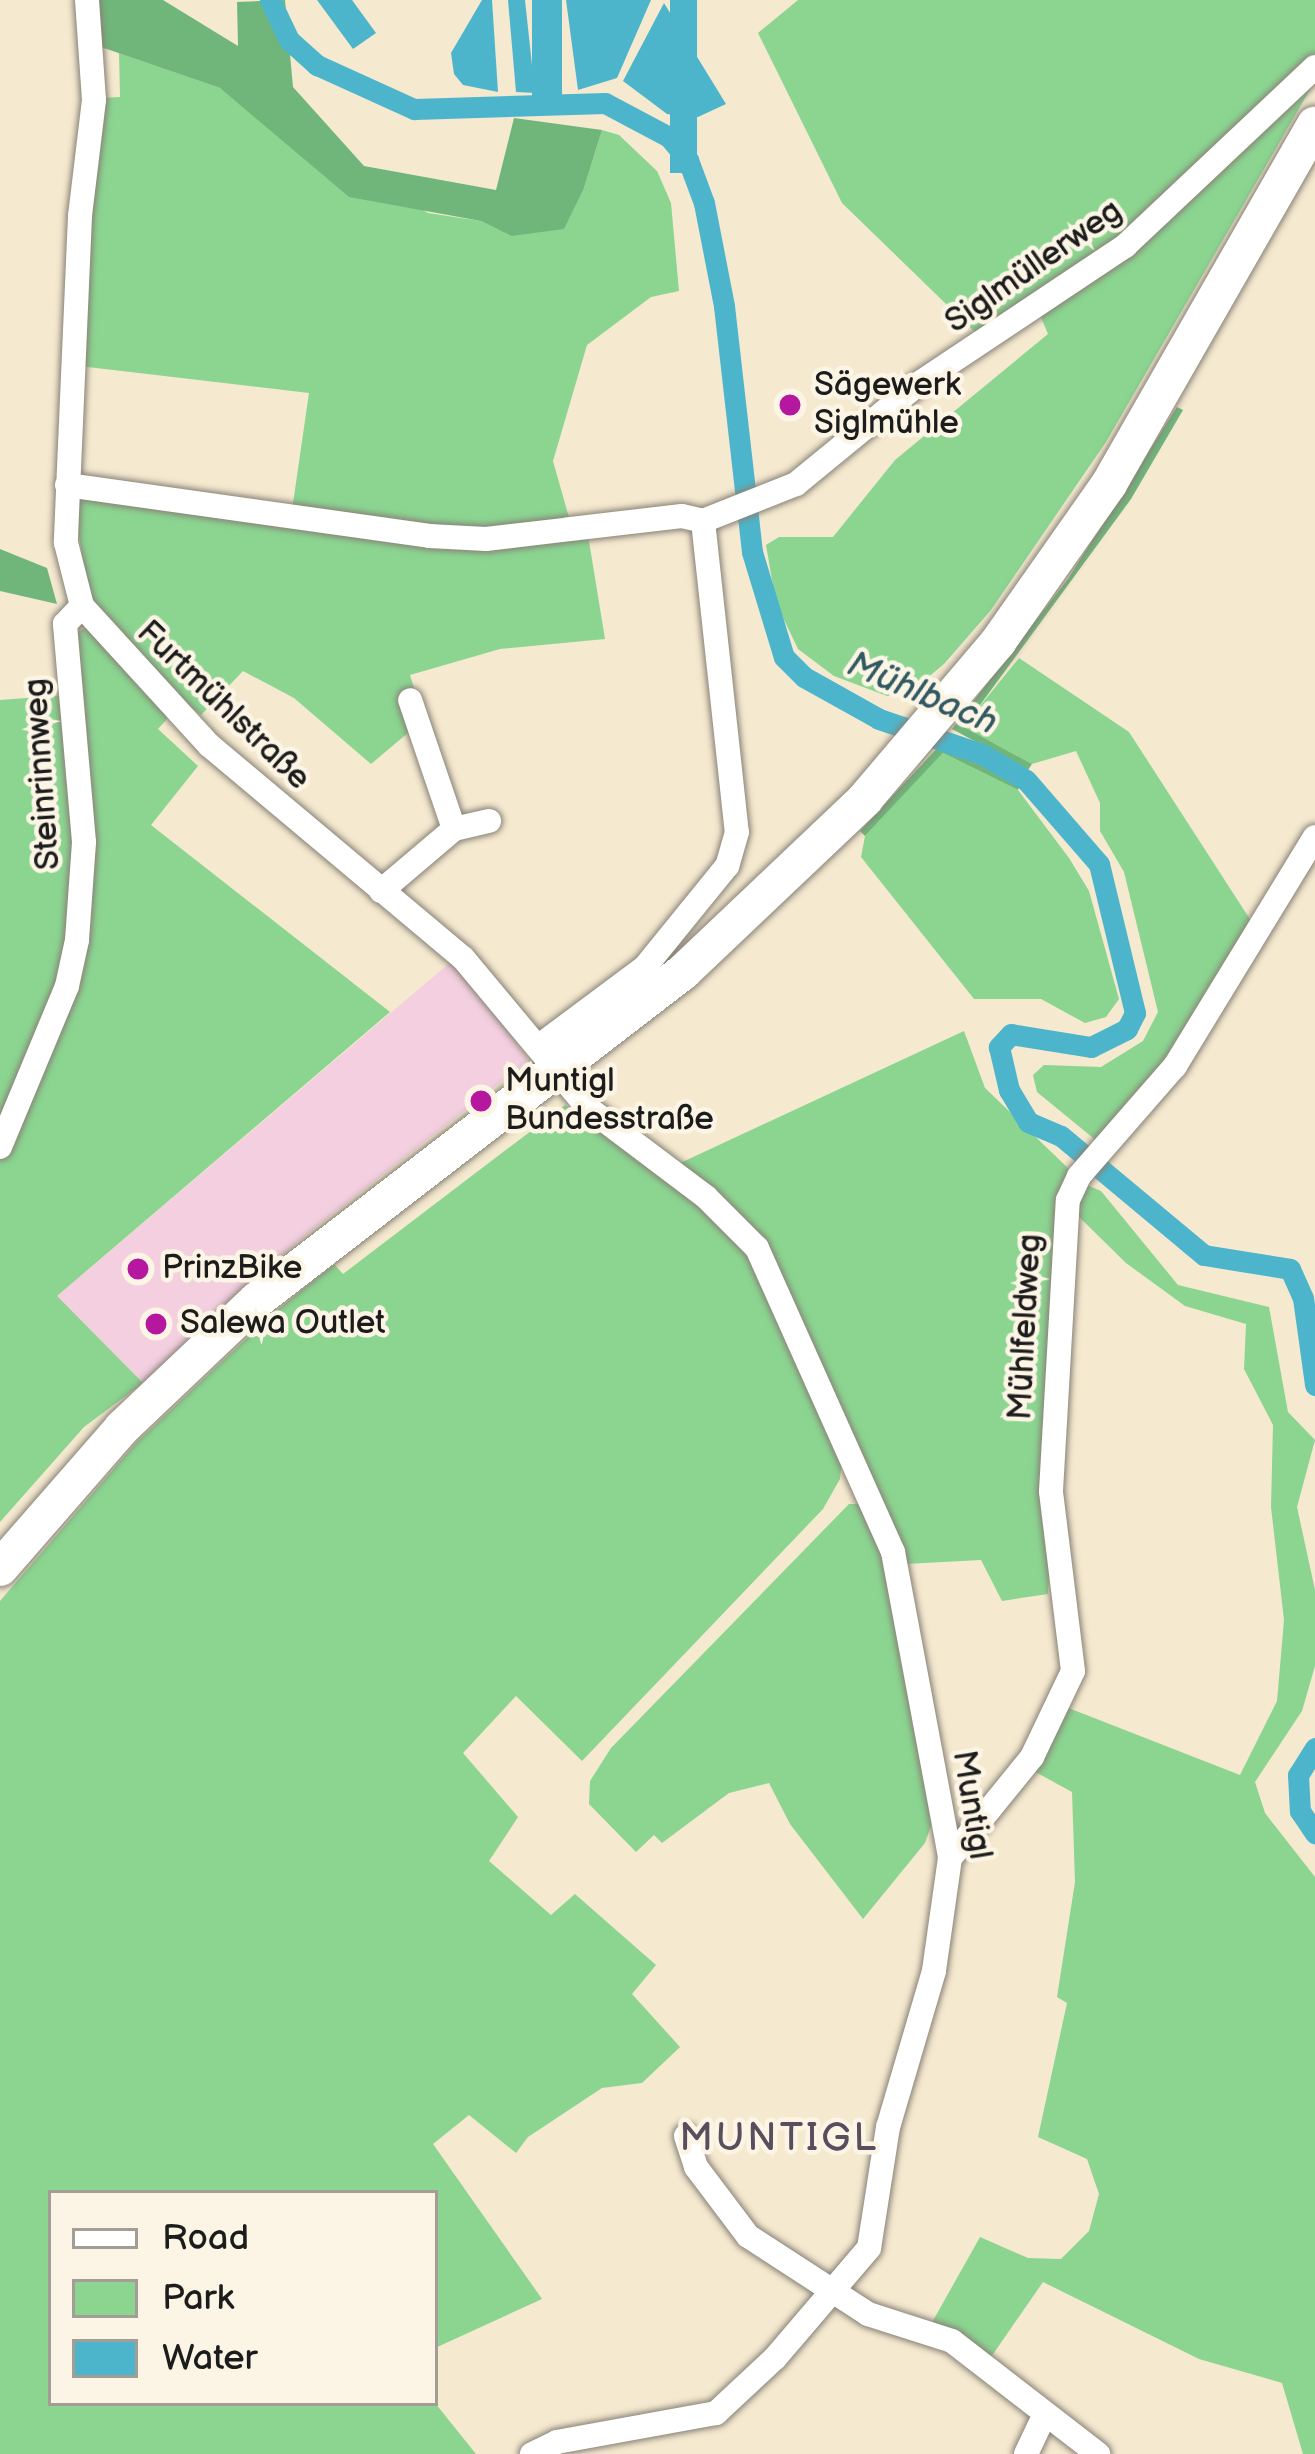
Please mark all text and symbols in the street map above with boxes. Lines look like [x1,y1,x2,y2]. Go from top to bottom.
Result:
street label: Siglmüllerweg [938,192,1130,342]
place label: Sägewerk Siglmühle [814,366,961,444]
marker: Sägewerk Siglmühle [777,392,803,418]
street label: Furtmühlstraße [128,613,318,799]
water label: Mühlbach [841,643,1003,745]
street label: Steinrinnweg [17,677,69,871]
place label: Muntigl Bundesstraße [505,1062,714,1140]
marker: Muntigl Bundesstraße [468,1088,494,1114]
street label: Mühlfeldweg [1001,1233,1051,1421]
place label: PrinzBike [162,1249,302,1289]
marker: PrinzBike [125,1256,151,1282]
place label: Salewa Outlet [180,1304,385,1344]
marker: Salewa Outlet [143,1311,169,1337]
street label: Muntigl [943,1748,999,1862]
district label: MUNTIGL [679,2116,879,2162]
legend [48,2190,438,2406]
text: Road [162,2217,249,2260]
text: Park [162,2277,234,2320]
text: Water [162,2337,257,2380]

